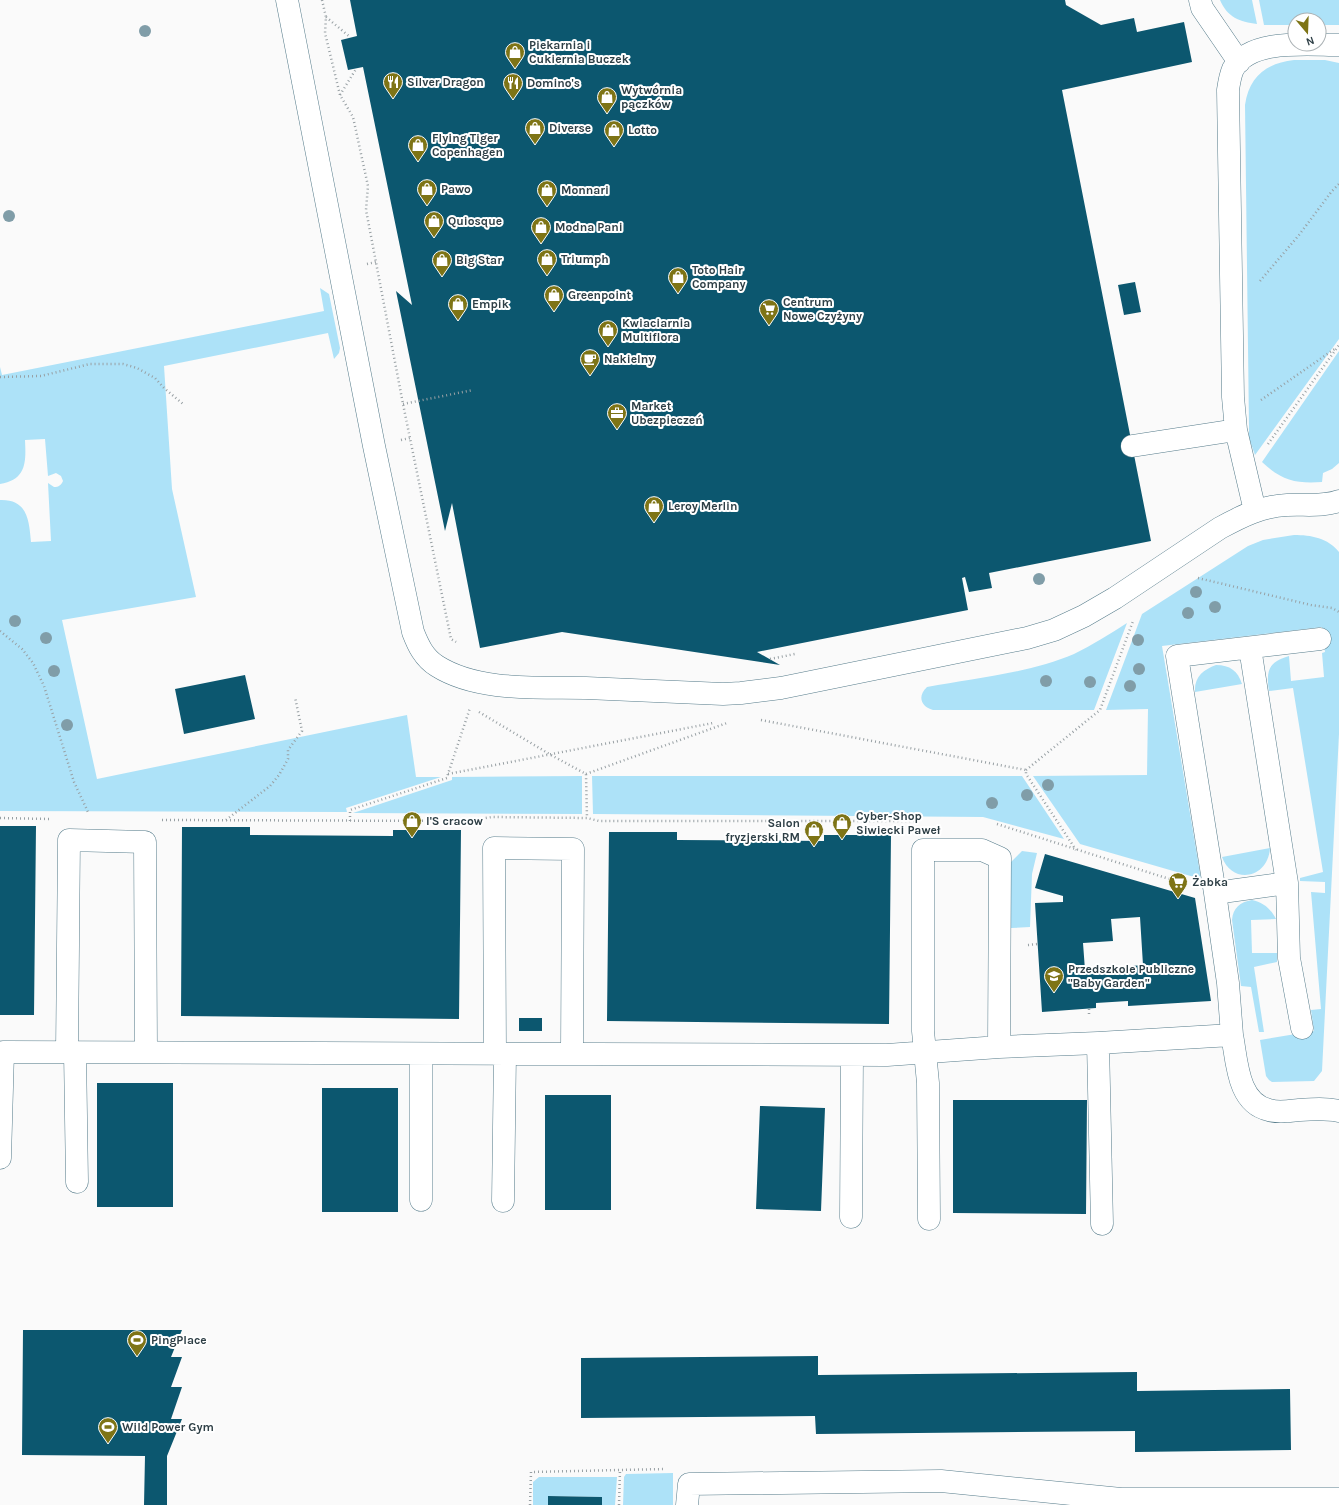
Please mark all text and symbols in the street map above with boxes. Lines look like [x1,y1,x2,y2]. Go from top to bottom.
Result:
north arrow [1287,12,1327,52]
text: N [1304,34,1316,48]
place label: Piekarnia i Cukiernia Buczek [529,38,629,66]
shop icon: Piekarnia i Cukiernia Buczek [504,41,526,69]
restaurant icon: Silver Dragon [382,71,404,99]
restaurant icon: Domino's [502,72,524,100]
place label: Silver Dragon [407,75,484,89]
place label: Domino's [527,76,580,90]
place label: Wytwórnia pączków [621,83,682,111]
shop icon: Wytwórnia pączków [596,86,618,114]
shop icon: Diverse [524,117,546,145]
shop icon: Lotto [603,119,625,147]
place label: Diverse [549,121,591,135]
place label: Lotto [628,123,657,137]
place label: Flying Tiger Copenhagen [432,131,503,159]
shop icon: Flying Tiger Copenhagen [407,134,429,162]
shop icon: Pawo [416,178,438,206]
shop icon: Monnari [536,179,558,207]
place label: Pawo [441,182,471,196]
place label: Monnari [561,183,609,197]
shop icon: Quiosque [423,210,445,238]
place label: Quiosque [448,214,502,228]
shop icon: Modna Pani [530,216,552,244]
place label: Modna Pani [555,220,623,234]
shop icon: Triumph [536,248,558,276]
shop icon: Big Star [431,249,453,277]
place label: Triumph [561,252,609,266]
place label: Big Star [456,253,502,267]
place label: Toto Hair Company [692,263,746,291]
shop icon: Toto Hair Company [667,266,689,294]
shop icon: Greenpoint [543,284,565,312]
place label: Greenpoint [568,288,632,302]
shop icon: Empik [447,293,469,321]
place label: Centrum Nowe Czyżyny [783,295,862,323]
place label: Empik [472,297,509,311]
supermarket icon: Centrum Nowe Czyżyny [758,298,780,326]
place label: Kwiaciarnia Multiflora [622,316,690,344]
shop icon: Kwiaciarnia Multiflora [597,319,619,347]
cafe icon: Nakielny [579,348,601,376]
place label: Nakielny [604,352,654,366]
place label: Market Ubezpieczeń [631,399,703,427]
office icon: Market Ubezpieczeń [606,402,628,430]
shop icon: Leroy Merlin [643,495,665,523]
place label: Leroy Merlin [668,499,738,513]
place label: Cyber-Shop Siwiecki Paweł [856,809,941,837]
shop icon: I'S cracow [401,810,423,838]
shop icon: Cyber-Shop Siwiecki Paweł [831,812,853,840]
place label: I'S cracow [426,814,483,828]
place label: Salon fryzjerski RM [725,816,800,844]
shop icon: Salon fryzjerski RM [803,819,825,847]
supermarket icon: Żabka [1167,871,1189,899]
place label: Żabka [1192,875,1228,889]
place label: Przedszkole Publiczne "Baby Garden" [1068,962,1194,990]
school or university icon: Przedszkole Publiczne "Baby Garden" [1043,965,1065,993]
sports icon: PingPlace [126,1329,148,1357]
place label: PingPlace [151,1333,207,1347]
sports icon: Wild Power Gym [97,1416,119,1444]
place label: Wild Power Gym [122,1420,214,1434]

